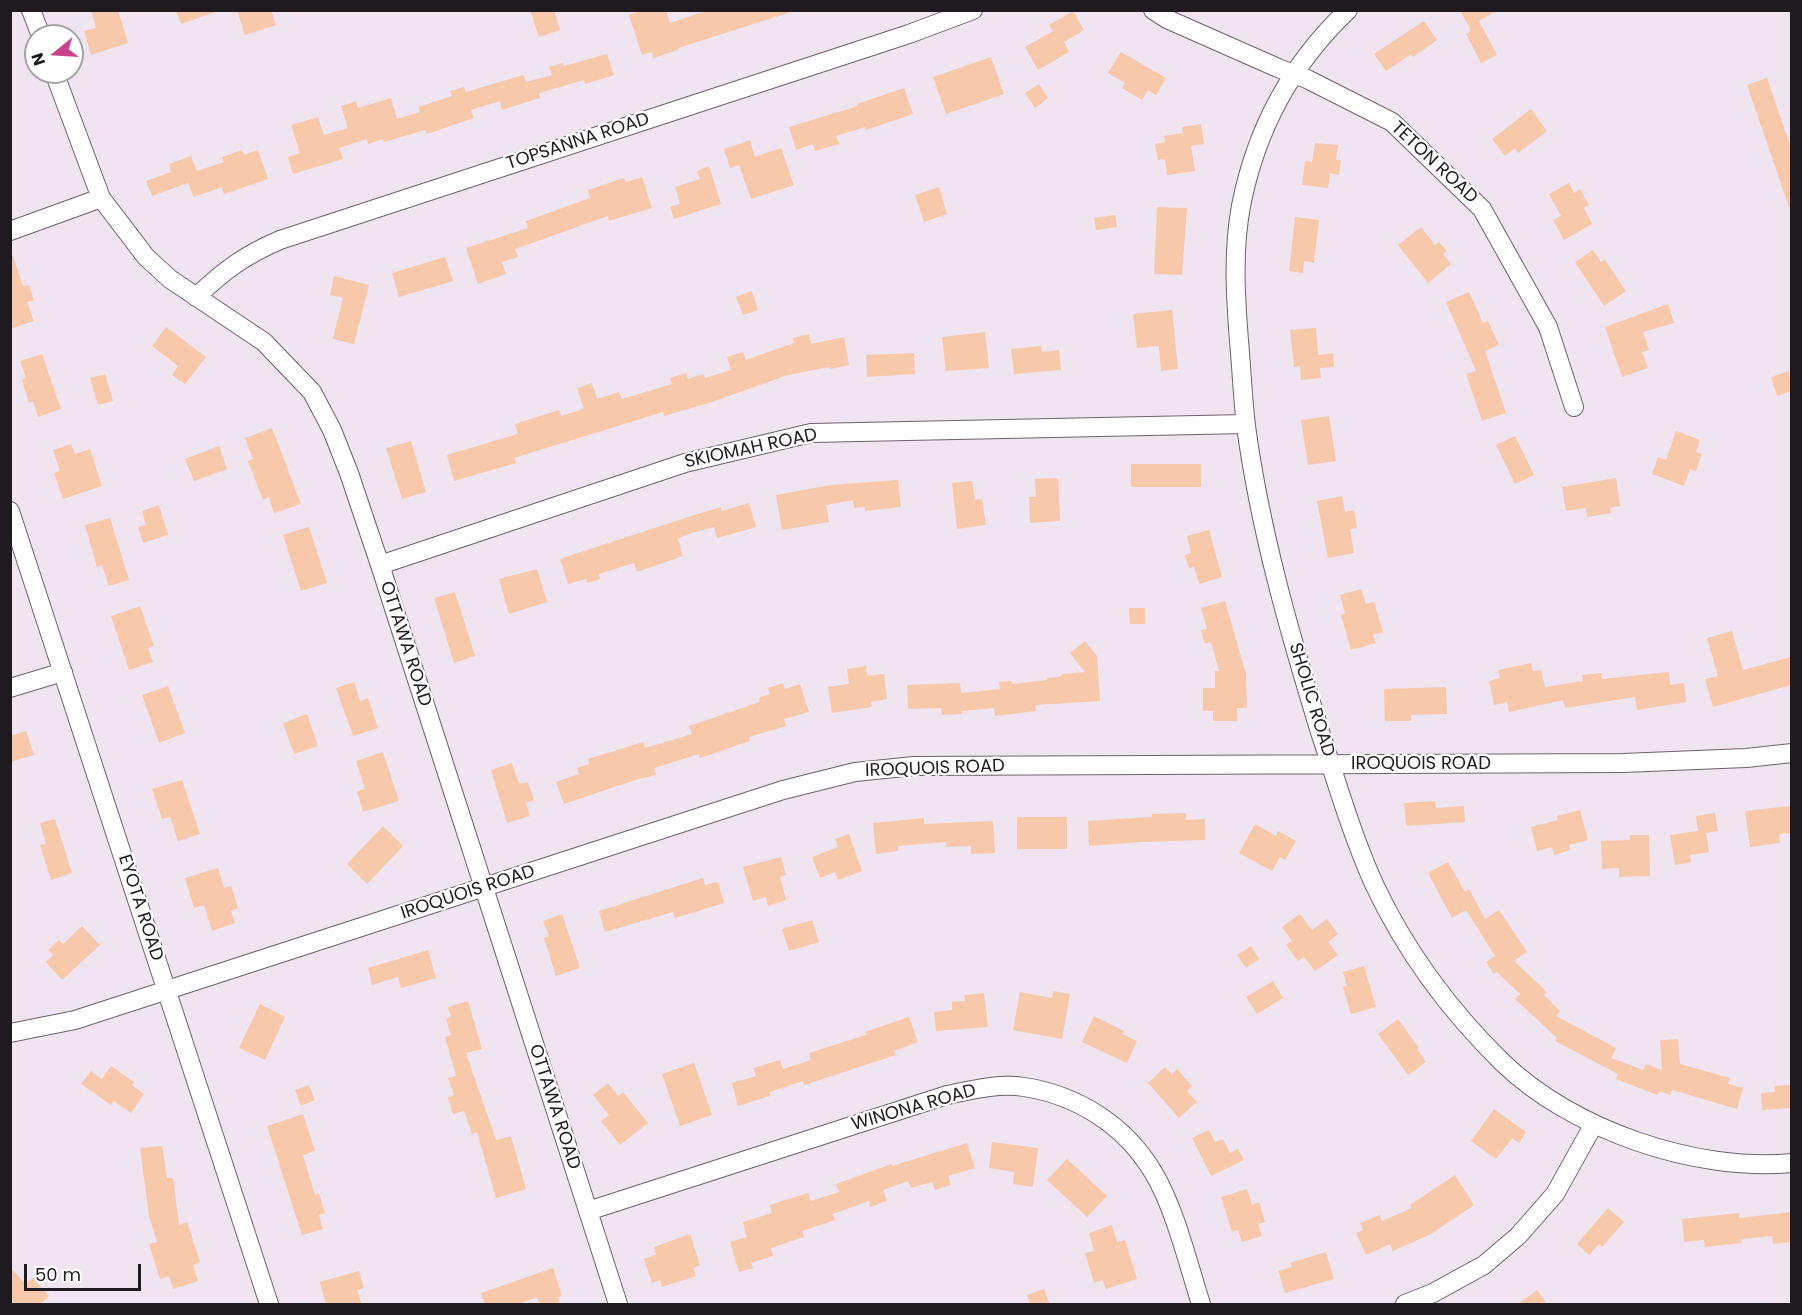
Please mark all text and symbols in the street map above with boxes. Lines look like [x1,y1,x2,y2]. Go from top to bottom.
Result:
north arrow [24,24,84,84]
text: N [26,50,51,68]
street label: TOPSANNA ROAD [504,109,652,175]
street label: TETON ROAD [1386,118,1482,208]
street label: SKIOMAH ROAD [683,424,819,474]
street label: OTTAWA ROAD [375,579,435,709]
street label: SHOLIC ROAD [1283,640,1339,760]
street label: IROQUOIS ROAD [1351,753,1491,775]
street label: IROQUOIS ROAD [865,756,1005,782]
street label: EYOTA ROAD [113,852,167,964]
street label: IROQUOIS ROAD [398,861,538,925]
street label: OTTAWA ROAD [524,1042,584,1172]
street label: WINONA ROAD [849,1080,979,1136]
scale bar [27,1252,144,1290]
text: 50 m [35,1262,81,1287]

